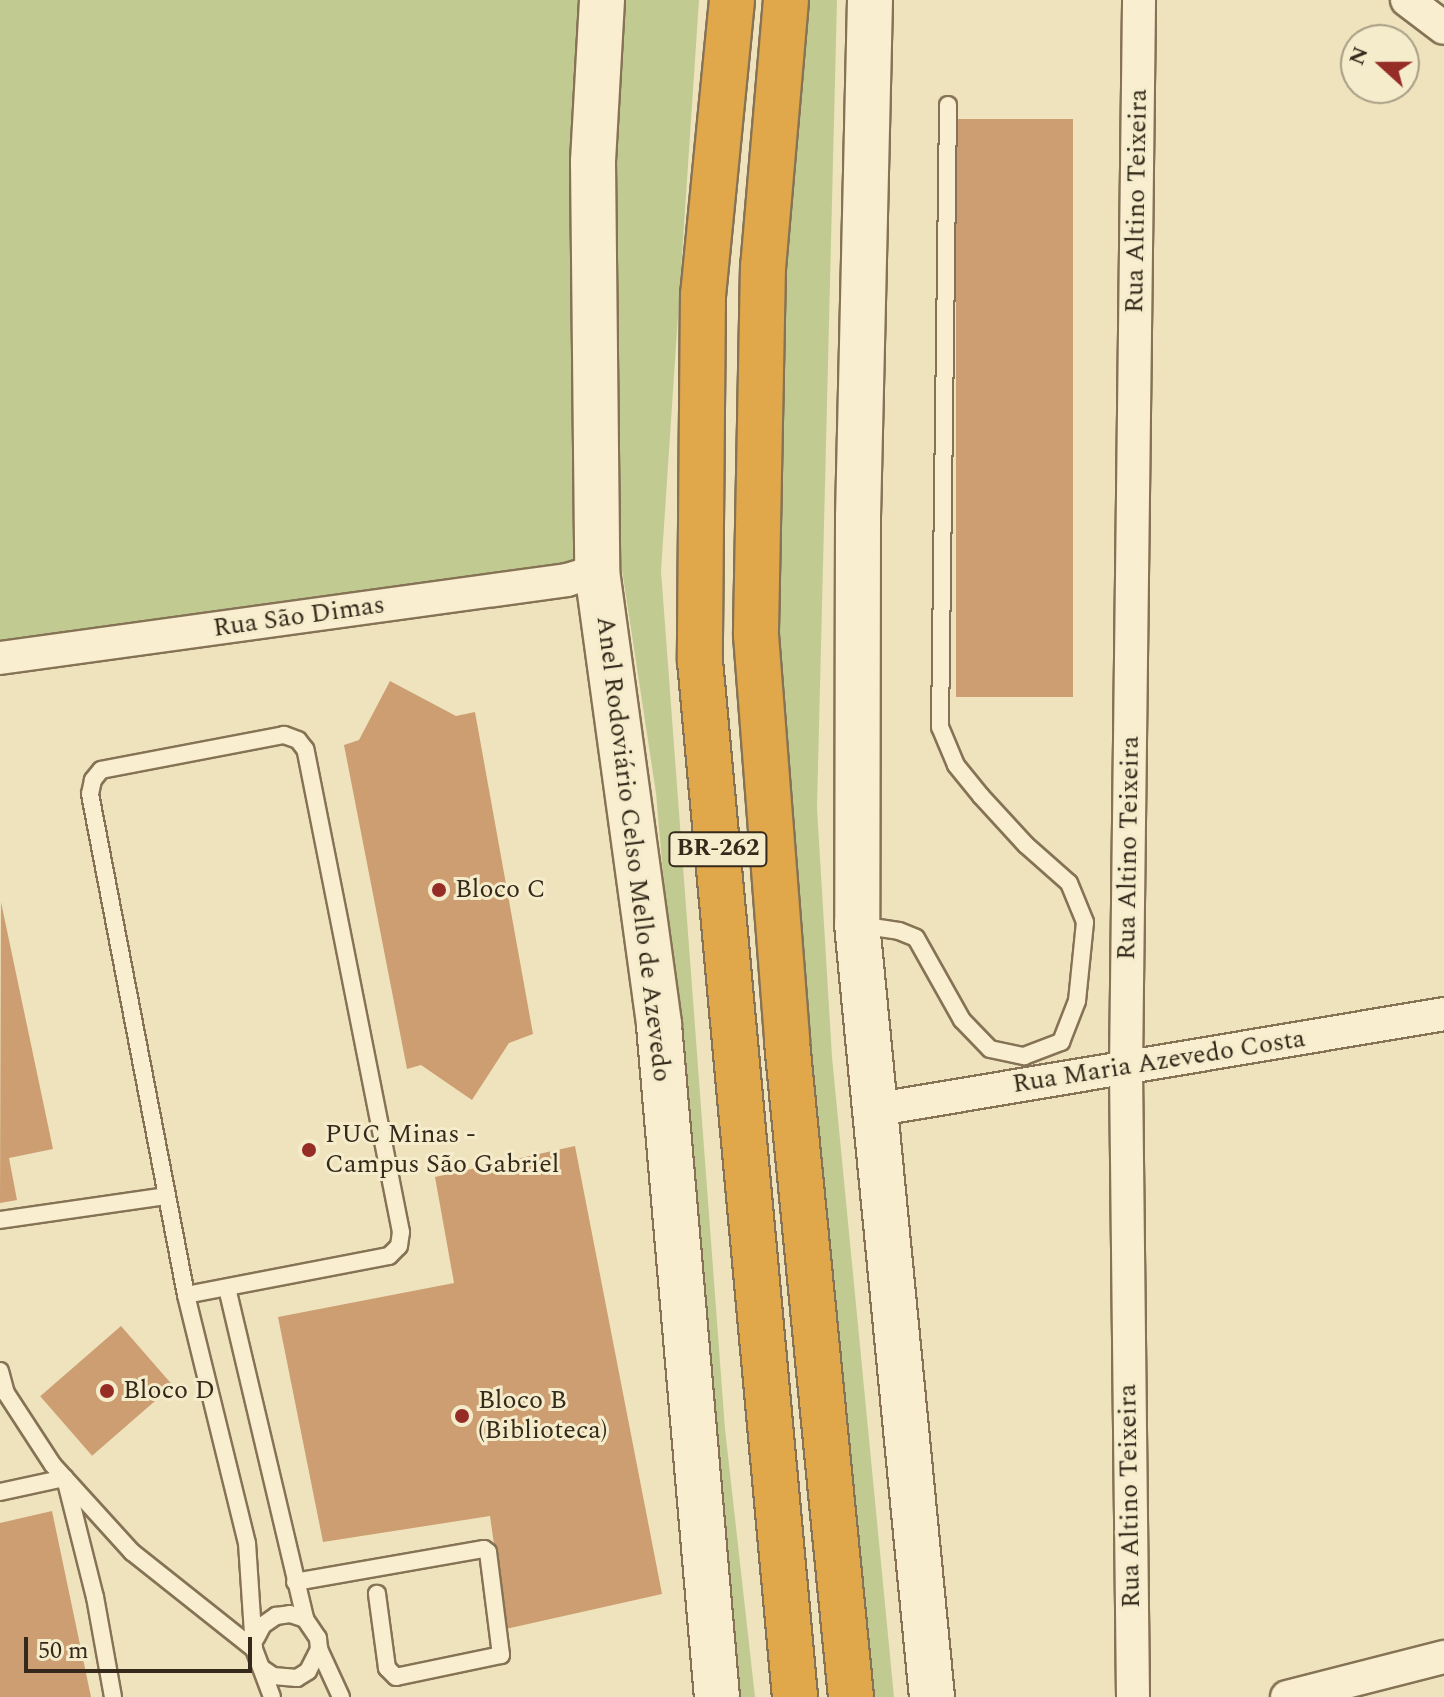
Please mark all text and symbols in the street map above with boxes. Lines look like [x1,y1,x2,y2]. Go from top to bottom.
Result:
north arrow [1340,24,1420,104]
text: N [1340,42,1378,70]
street label: Rua Altino Teixeira [1119,89,1155,313]
street label: Rua São Dimas [211,590,387,644]
street label: Anel Rodoviário Celso Mello de Azevedo [589,614,677,1084]
street label: Rua Altino Teixeira [1111,736,1147,960]
road number: BR-262 [668,829,768,869]
place label: Bloco C [455,874,546,906]
marker: Bloco C [430,881,448,899]
street label: Rua Maria Azevedo Costa [1010,1023,1308,1101]
place label: PUC Minas - Campus São Gabriel [325,1119,559,1180]
marker: PUC Minas - Campus São Gabriel [300,1141,318,1159]
place label: Bloco D [123,1375,215,1407]
marker: Bloco D [98,1382,116,1400]
street label: Rua Altino Teixeira [1112,1384,1148,1608]
place label: Bloco B (Biblioteca) [478,1385,608,1446]
marker: Bloco B (Biblioteca) [453,1407,471,1425]
scale bar [28,1621,256,1671]
text: 50 m [38,1633,89,1669]

